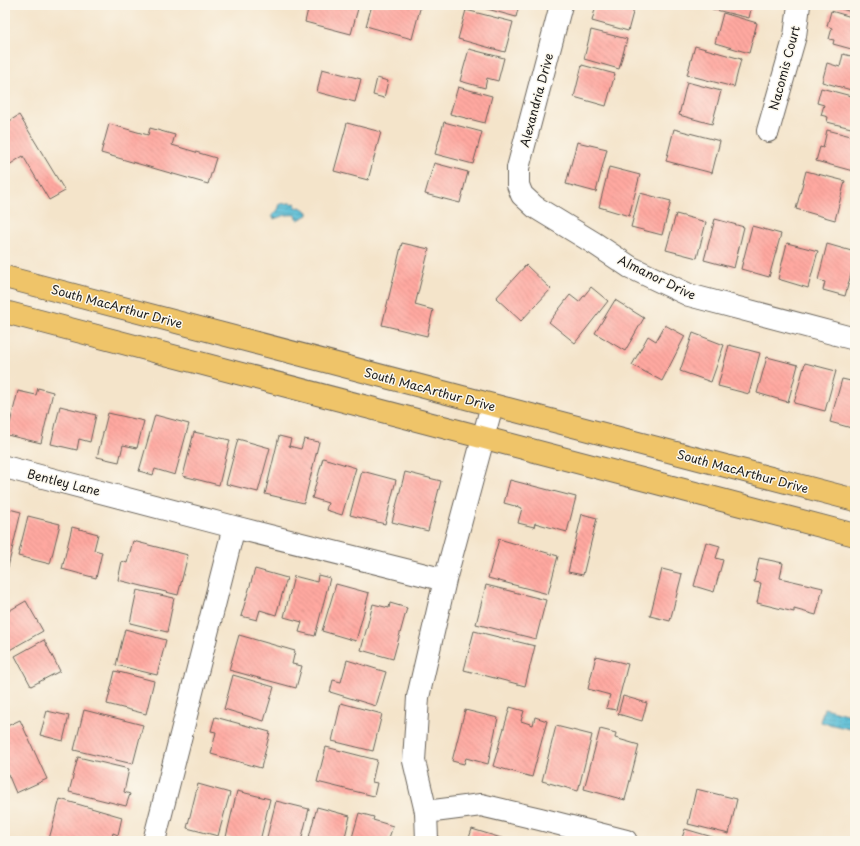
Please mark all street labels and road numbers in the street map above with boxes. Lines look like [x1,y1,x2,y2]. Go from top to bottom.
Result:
street label: Nacomis Court [764,24,804,112]
street label: Alexandria Drive [515,51,557,149]
street label: Almanor Drive [615,250,699,304]
street label: South MacArthur Drive [49,280,185,332]
street label: South MacArthur Drive [362,363,498,415]
street label: South MacArthur Drive [675,445,811,497]
street label: Bentley Lane [26,464,103,500]

